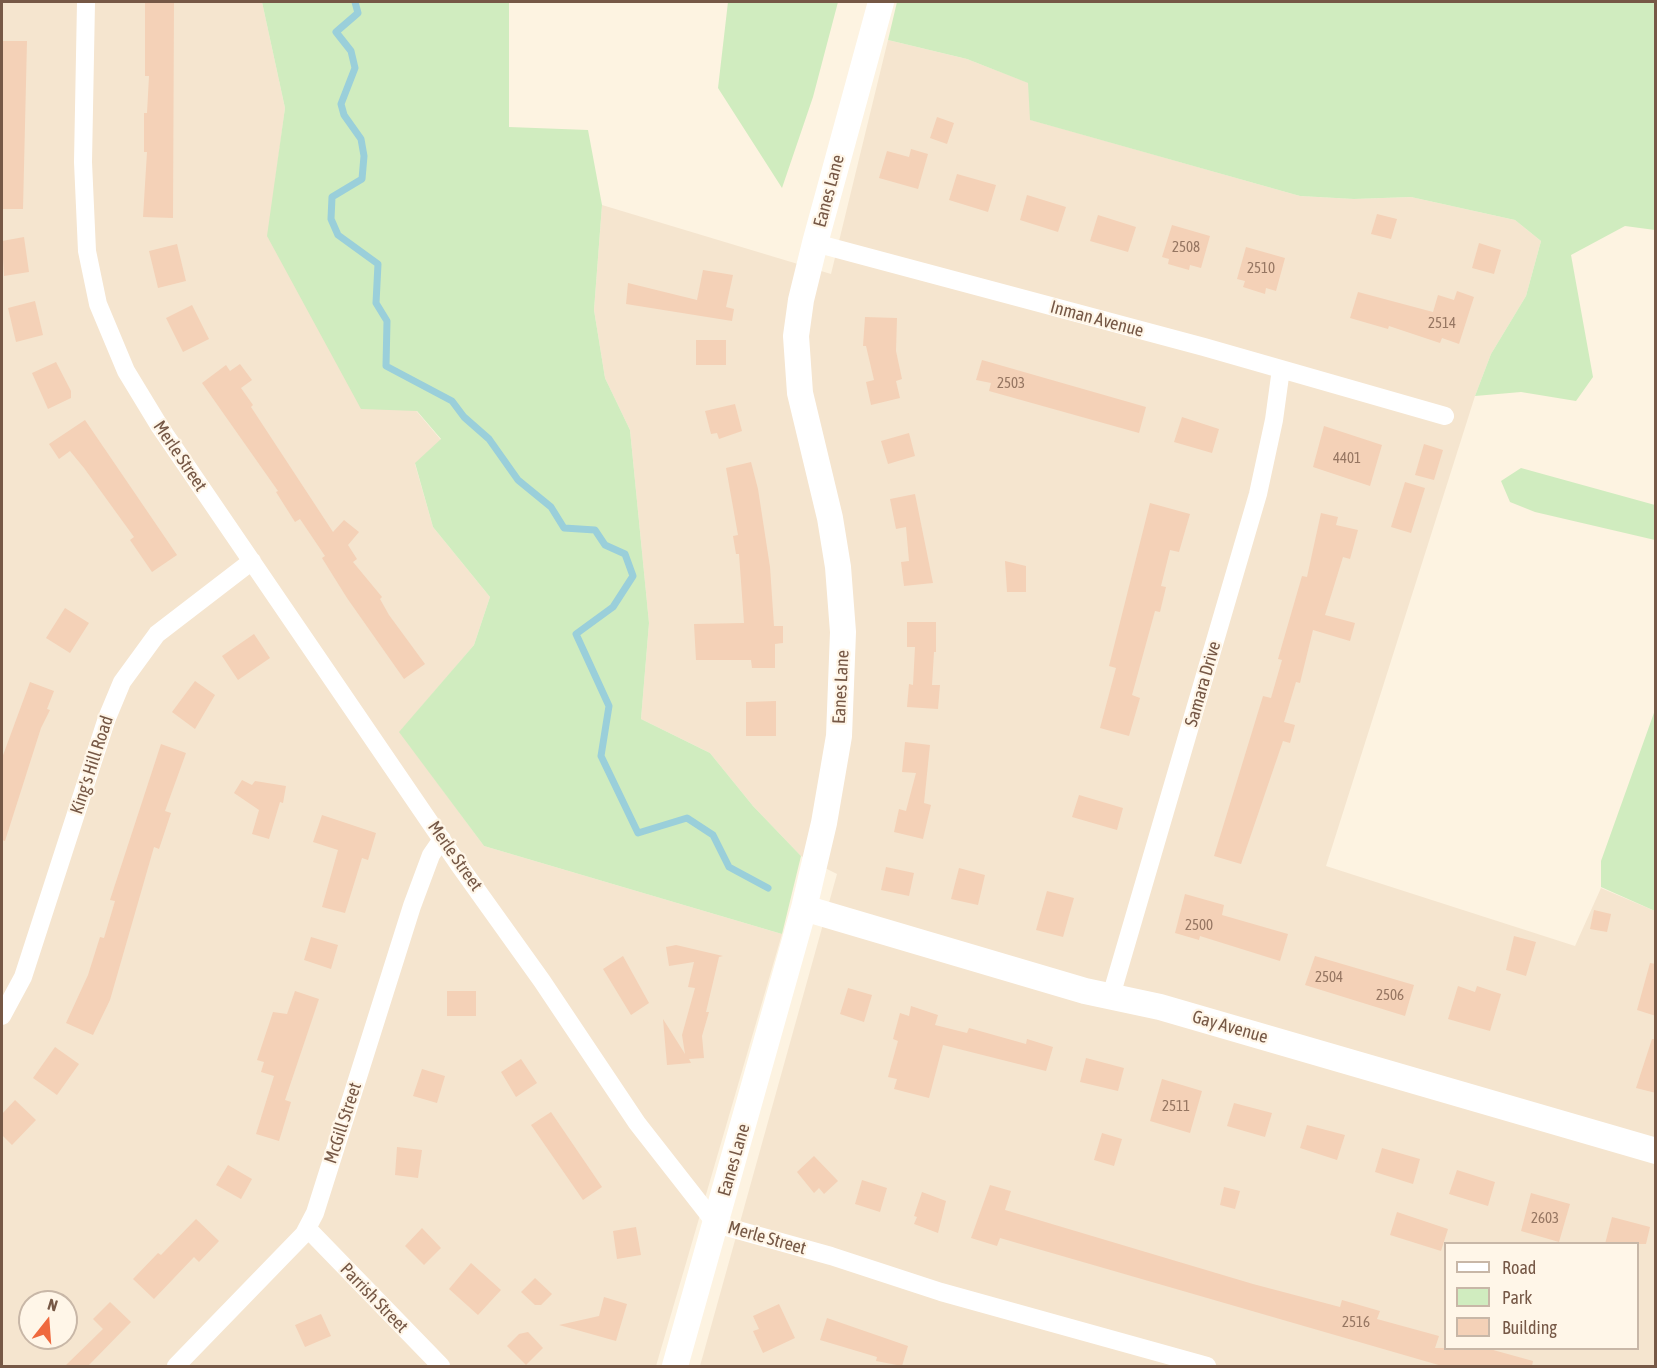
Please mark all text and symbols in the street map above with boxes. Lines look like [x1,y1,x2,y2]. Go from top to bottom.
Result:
street label: Eanes Lane [809,152,849,230]
house number: 2508 [1172,238,1200,256]
house number: 2510 [1247,259,1275,277]
street label: Inman Avenue [1048,296,1146,342]
house number: 2514 [1428,314,1456,332]
house number: 2503 [997,374,1025,392]
street label: Merle Street [149,417,211,495]
house number: 4401 [1333,449,1361,467]
street label: Samara Drive [1180,639,1226,729]
street label: Eanes Lane [828,649,854,725]
street label: King's Hill Road [66,713,118,817]
street label: Merle Street [423,817,487,895]
house number: 2500 [1185,916,1213,934]
house number: 2504 [1315,968,1343,986]
house number: 2506 [1376,986,1404,1004]
street label: Gay Avenue [1190,1006,1270,1048]
street label: McGill Street [320,1080,366,1166]
house number: 2511 [1162,1097,1190,1115]
street label: Eanes Lane [713,1121,755,1199]
house number: 2603 [1531,1209,1559,1227]
street label: Merle Street [725,1217,809,1259]
legend [1444,1242,1639,1350]
text: Road [1502,1257,1536,1278]
street label: Parrish Street [335,1259,413,1337]
text: Park [1502,1287,1532,1308]
north arrow [18,1290,78,1350]
text: N [46,1295,60,1315]
house number: 2516 [1342,1313,1370,1331]
text: Building [1502,1317,1557,1338]

